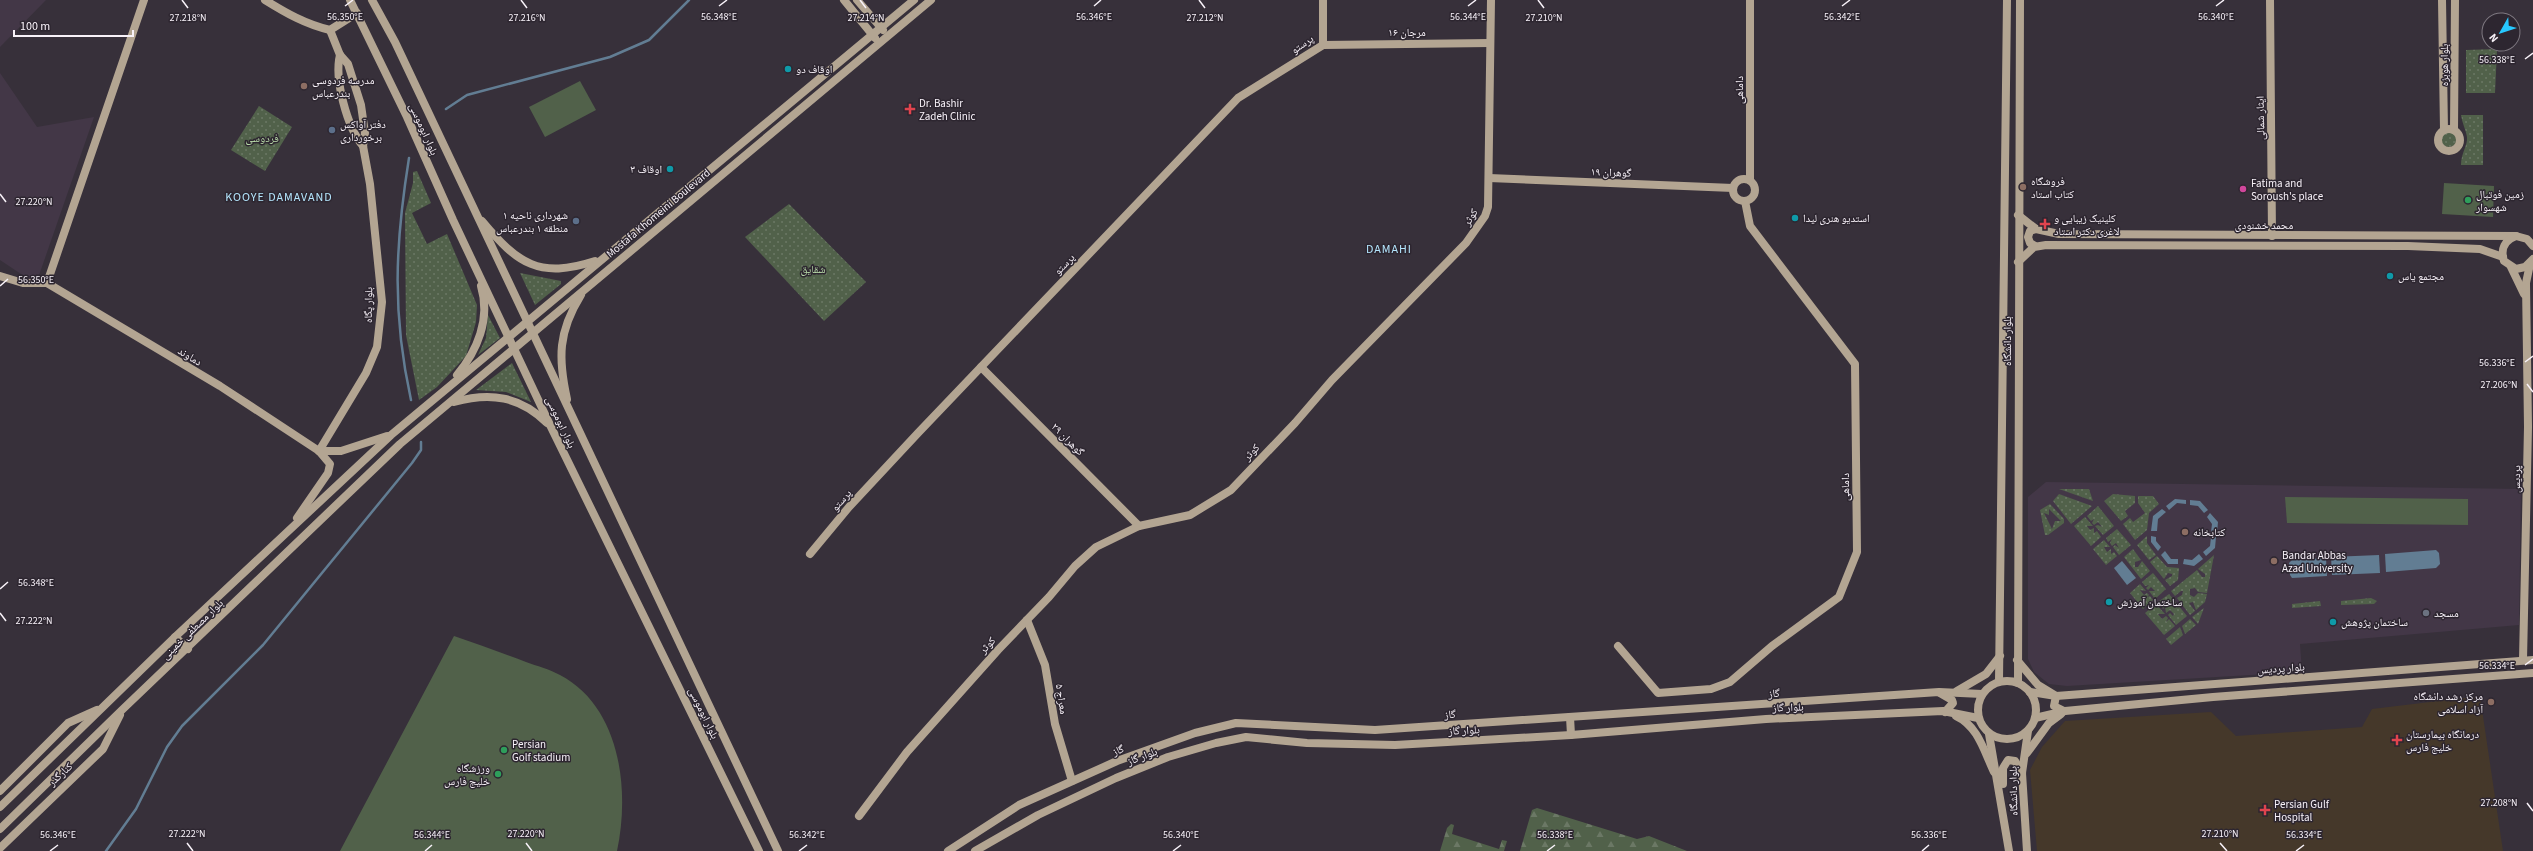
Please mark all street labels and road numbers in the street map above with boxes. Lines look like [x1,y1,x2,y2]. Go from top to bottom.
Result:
street label: مرجان ۱۶ [1388,25,1426,40]
street label: پرستو [1288,31,1317,58]
street label: بلوار هوبزه [2437,44,2452,86]
street label: داماهی [1732,76,1747,104]
street label: ایثار شمالی [2253,96,2268,140]
street label: بلوار ابوموسی [405,101,442,158]
street label: گوهران ۱۹ [1590,164,1632,181]
street label: Mostafa Khomeini Boulevard [603,165,714,261]
street label: کوثر [1459,205,1482,230]
street label: محمد خشنودی [2235,218,2293,233]
street label: پرستو [1050,250,1078,278]
street label: بلوار پگاه [361,287,376,323]
street label: بلوار دانشگاه [2000,316,2015,366]
street label: دماوند [175,343,205,370]
street label: بلوار ابوموسی [542,394,579,451]
street label: گوهران ۲۹ [1048,420,1088,459]
street label: کوثر [1239,440,1263,465]
street label: پردیس [2509,465,2524,493]
street label: داماهی [1838,473,1853,501]
street label: پرستو [828,486,855,515]
street label: بلوار مصطفی خمینی [158,596,227,663]
street label: کوثر [975,633,999,658]
street label: بلوار پردیس [2257,659,2305,678]
street label: معراج ۵ [1052,683,1071,715]
street label: بلوار ابوموسی [685,685,722,742]
street label: گاز [1767,686,1781,701]
street label: بلوار گاز [1771,699,1804,716]
street label: گاز [1443,707,1457,722]
street label: بلوار گاز [1447,722,1480,739]
street label: گاز [1109,741,1127,760]
street label: بلوار گاز [1124,744,1160,769]
street label: کنارگذر [44,759,76,790]
street label: بلوار دانشگاه [2006,766,2021,816]

